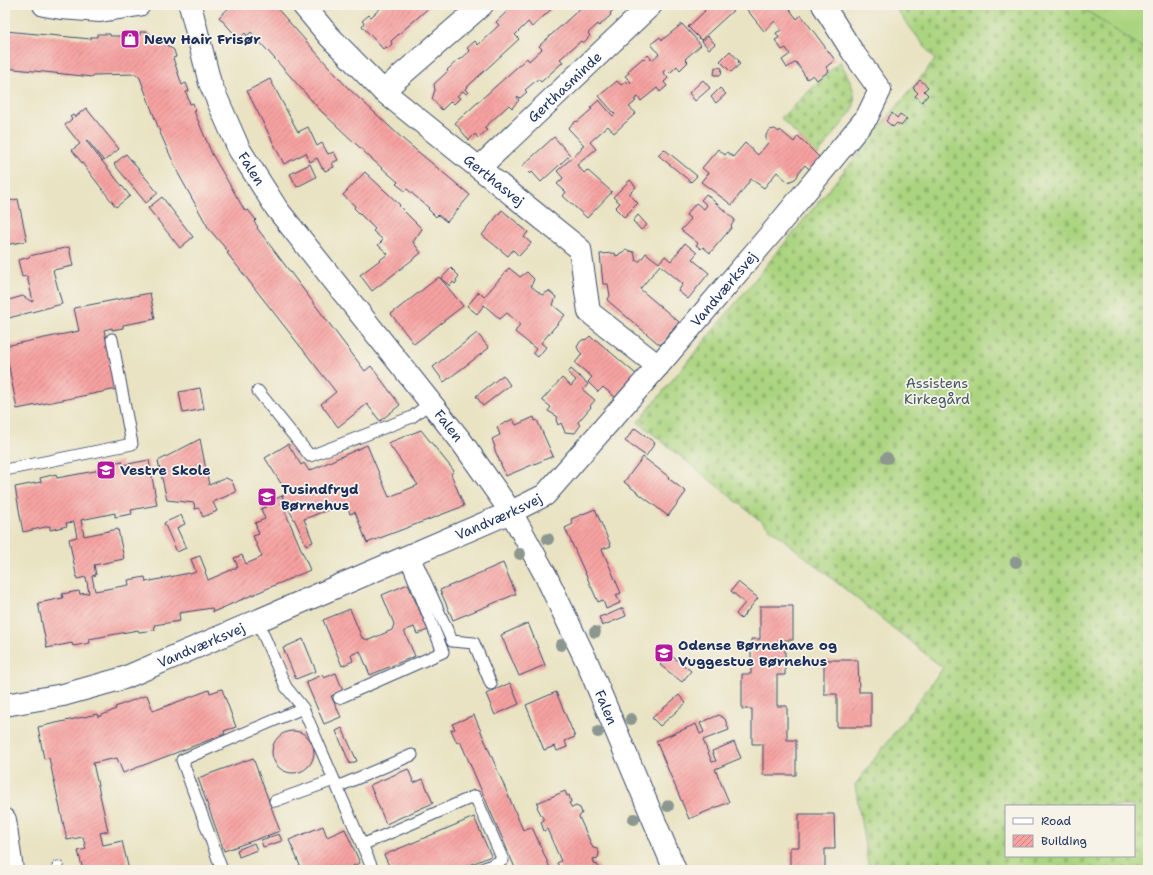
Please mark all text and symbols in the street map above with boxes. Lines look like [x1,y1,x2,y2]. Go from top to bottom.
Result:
shop icon: New Hair Frisør [119,28,141,50]
place label: New Hair Frisør [144,30,261,48]
street label: Gerthasminde [524,47,605,126]
street label: Falen [234,149,269,189]
street label: Gerthasvej [460,150,528,210]
street label: Vandværksvej [687,248,761,330]
park label: Assistens Kirkegård [904,374,970,408]
street label: Falen [430,406,467,446]
school or university icon: Vestre Skole [95,459,117,481]
place label: Vestre Skole [120,461,211,479]
place label: Tusindfryd Børnehus [281,480,359,514]
school or university icon: Tusindfryd Børnehus [256,486,278,508]
street label: Vandværksvej [452,489,545,544]
street label: Vandværksvej [155,618,247,672]
place label: Odense Børnehave og Vuggestue Børnehus [678,636,837,670]
school or university icon: Odense Børnehave og Vuggestue Børnehus [653,642,675,664]
street label: Falen [591,687,622,728]
legend [1005,805,1135,857]
text: Road [1041,813,1072,829]
text: Building [1041,833,1087,849]

